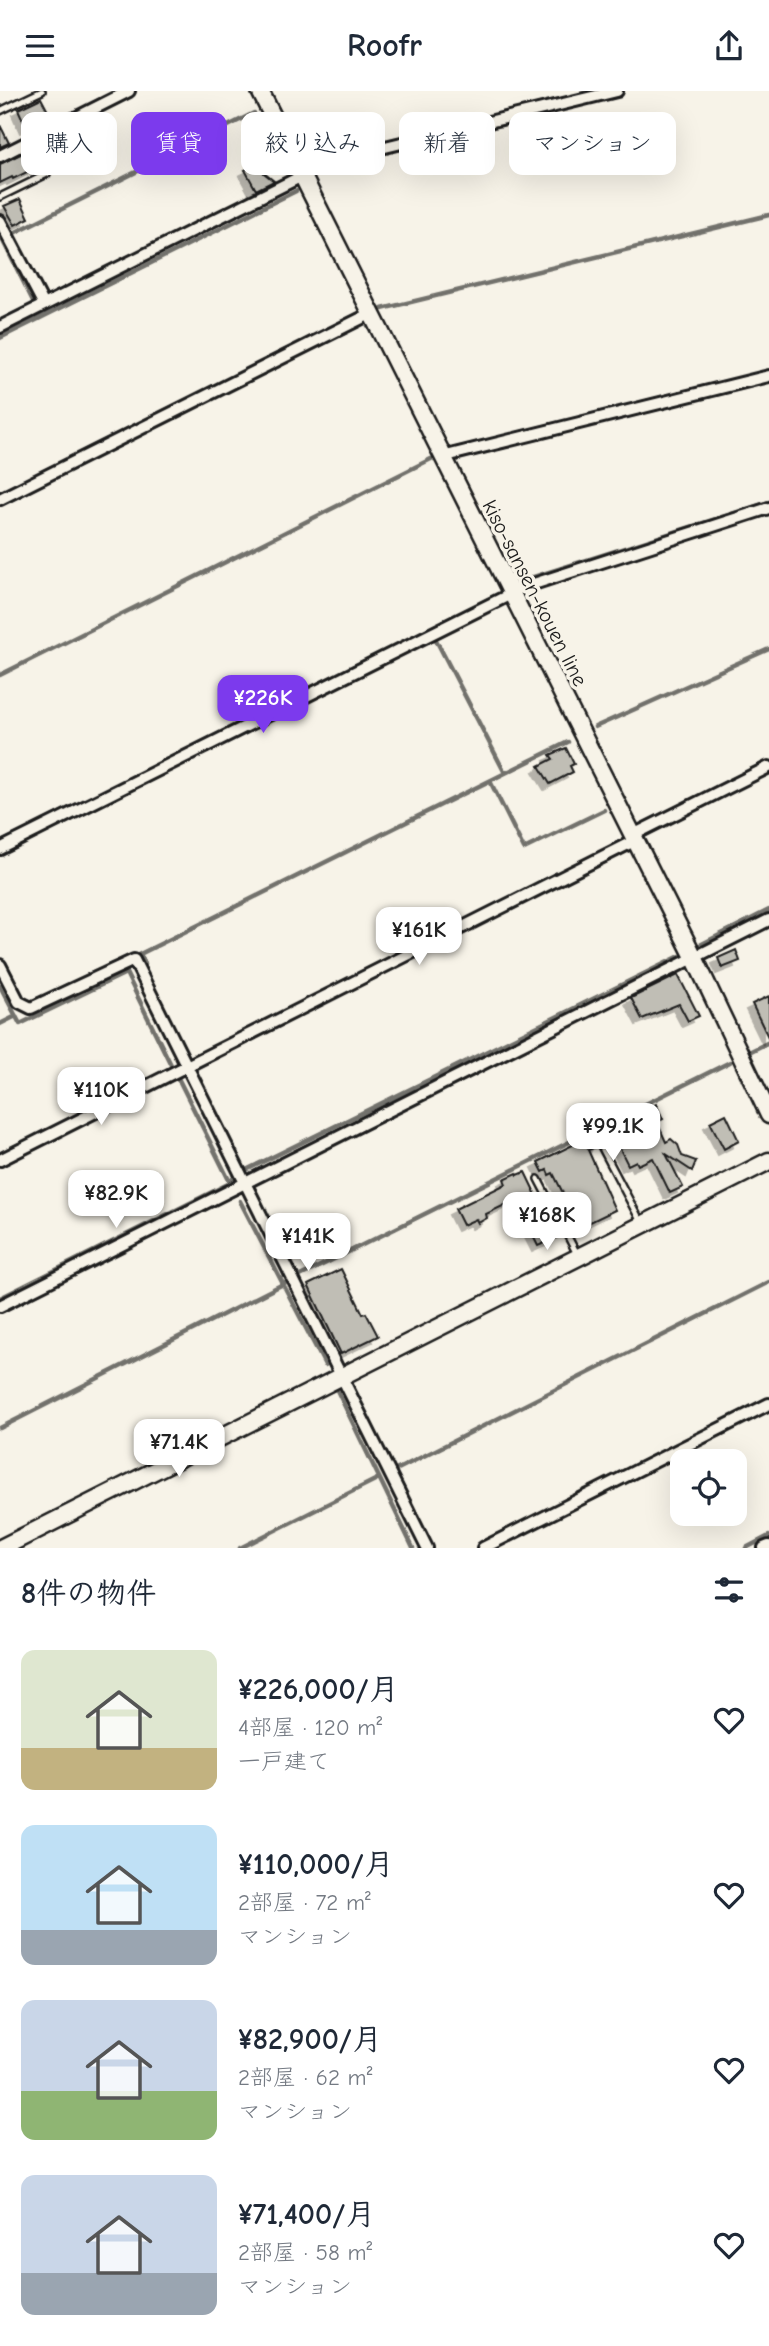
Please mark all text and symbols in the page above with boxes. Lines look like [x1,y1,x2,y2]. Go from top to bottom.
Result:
icon: menu [21,27,59,65]
text: Roofr [347,27,422,64]
icon: share [710,27,748,65]
chip: 購入 [21,112,117,175]
chip: 賃貸 [131,112,227,175]
chip: 絞り込み [241,112,385,175]
chip: 新着 [399,112,495,175]
chip: マンション [509,112,676,175]
street label: kiso-sansen-kouen line [478,496,592,690]
pin: ¥226K [214,675,312,735]
text: ¥226K [233,684,293,711]
pin: ¥161K [370,907,468,967]
text: ¥161K [392,916,446,943]
pin: ¥110K [52,1067,150,1127]
text: ¥110K [73,1076,129,1103]
pin: ¥99.1K [556,1103,670,1163]
text: ¥99.1K [582,1112,644,1139]
pin: ¥82.9K [59,1171,173,1230]
text: ¥82.9K [84,1179,148,1206]
pin: ¥168K [498,1193,596,1252]
text: ¥168K [518,1201,576,1228]
pin: ¥141K [259,1213,357,1273]
text: ¥141K [282,1222,334,1249]
pin: ¥71.4K [122,1419,236,1479]
text: ¥71.4K [150,1428,208,1455]
map controls [670,1449,747,1526]
button: locate [670,1449,747,1526]
icon: filters [710,1571,748,1609]
text: 8件の物件 [21,1576,156,1611]
text: ¥226,000/月 [238,1672,399,1707]
icon: home [77,1678,161,1762]
icon: heart [710,1701,748,1739]
text: 4部屋 · 120 m² [238,1714,382,1741]
text: 一戸建て [238,1748,330,1775]
text: ¥110,000/月 [238,1847,394,1882]
icon: home [77,1853,161,1937]
icon: heart [710,1876,748,1914]
text: 2部屋 · 72 m² [238,1889,371,1916]
text: マンション [238,1923,352,1950]
text: ¥82,900/月 [238,2022,382,2057]
icon: home [77,2028,161,2112]
icon: heart [710,2051,748,2089]
text: 2部屋 · 62 m² [238,2064,372,2091]
text: マンション [238,2098,352,2125]
text: ¥71,400/月 [238,2197,375,2232]
icon: home [77,2203,161,2287]
icon: heart [710,2226,748,2264]
text: 2部屋 · 58 m² [238,2239,372,2266]
text: マンション [238,2273,352,2300]

